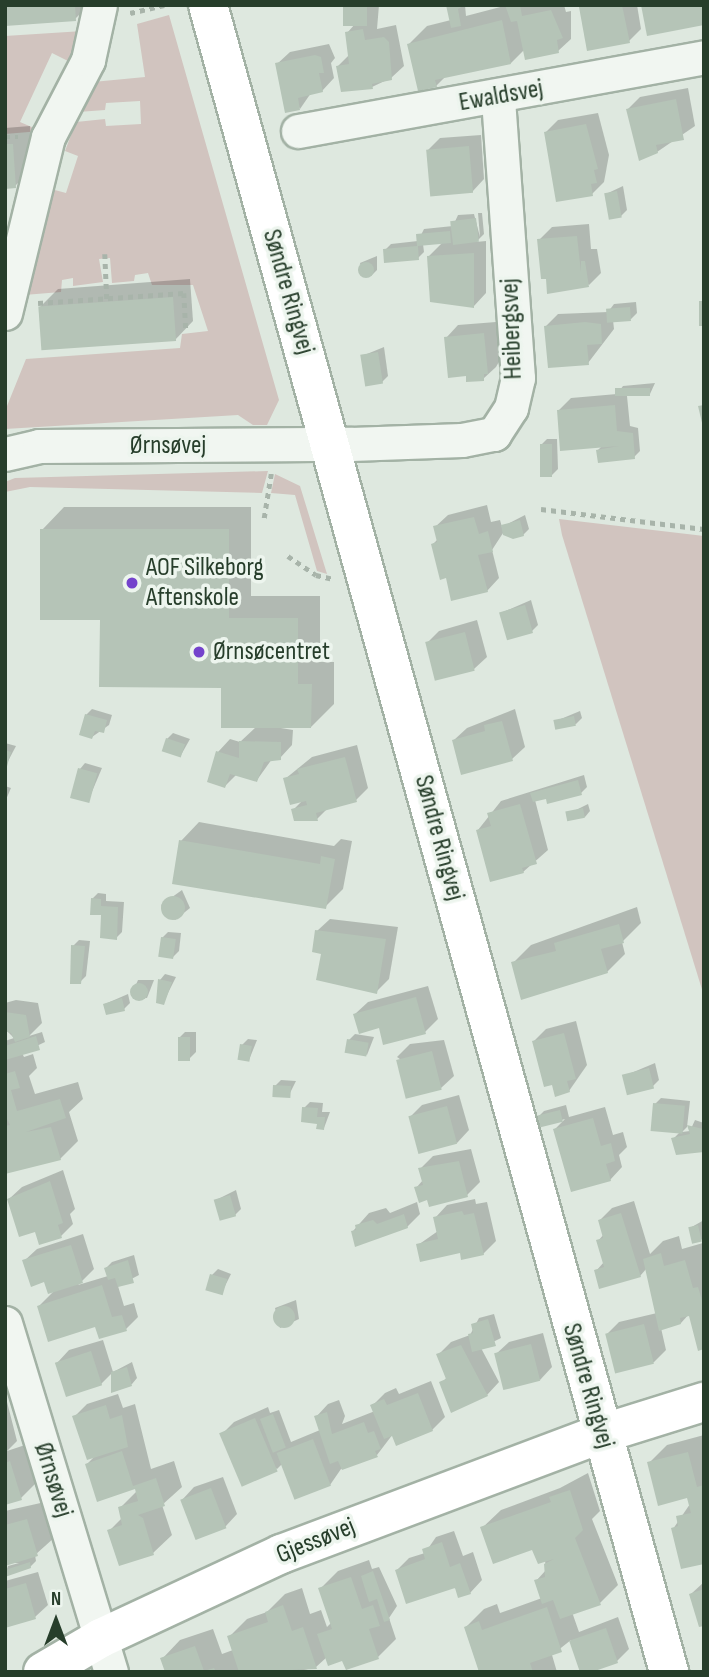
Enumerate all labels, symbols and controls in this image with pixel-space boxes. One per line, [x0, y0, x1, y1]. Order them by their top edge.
street label: Ewaldsvej [457, 73, 545, 119]
street label: Søndre Ringvej [255, 226, 321, 358]
street label: Heibergsvej [495, 278, 529, 380]
street label: Ørnsøvej [130, 430, 206, 462]
place label: AOF Silkeborg Aftenskole [146, 552, 264, 614]
marker: AOF Silkeborg Aftenskole [124, 575, 140, 591]
place label: Ørnsøcentret [213, 636, 330, 668]
marker: Ørnsøcentret [191, 644, 207, 660]
street label: Søndre Ringvej [407, 772, 471, 904]
street label: Søndre Ringvej [555, 1320, 621, 1452]
street label: Ørnsøvej [27, 1439, 79, 1521]
street label: Gjessøvej [272, 1511, 360, 1571]
north arrow [21, 1586, 91, 1656]
text: N [51, 1588, 61, 1611]

